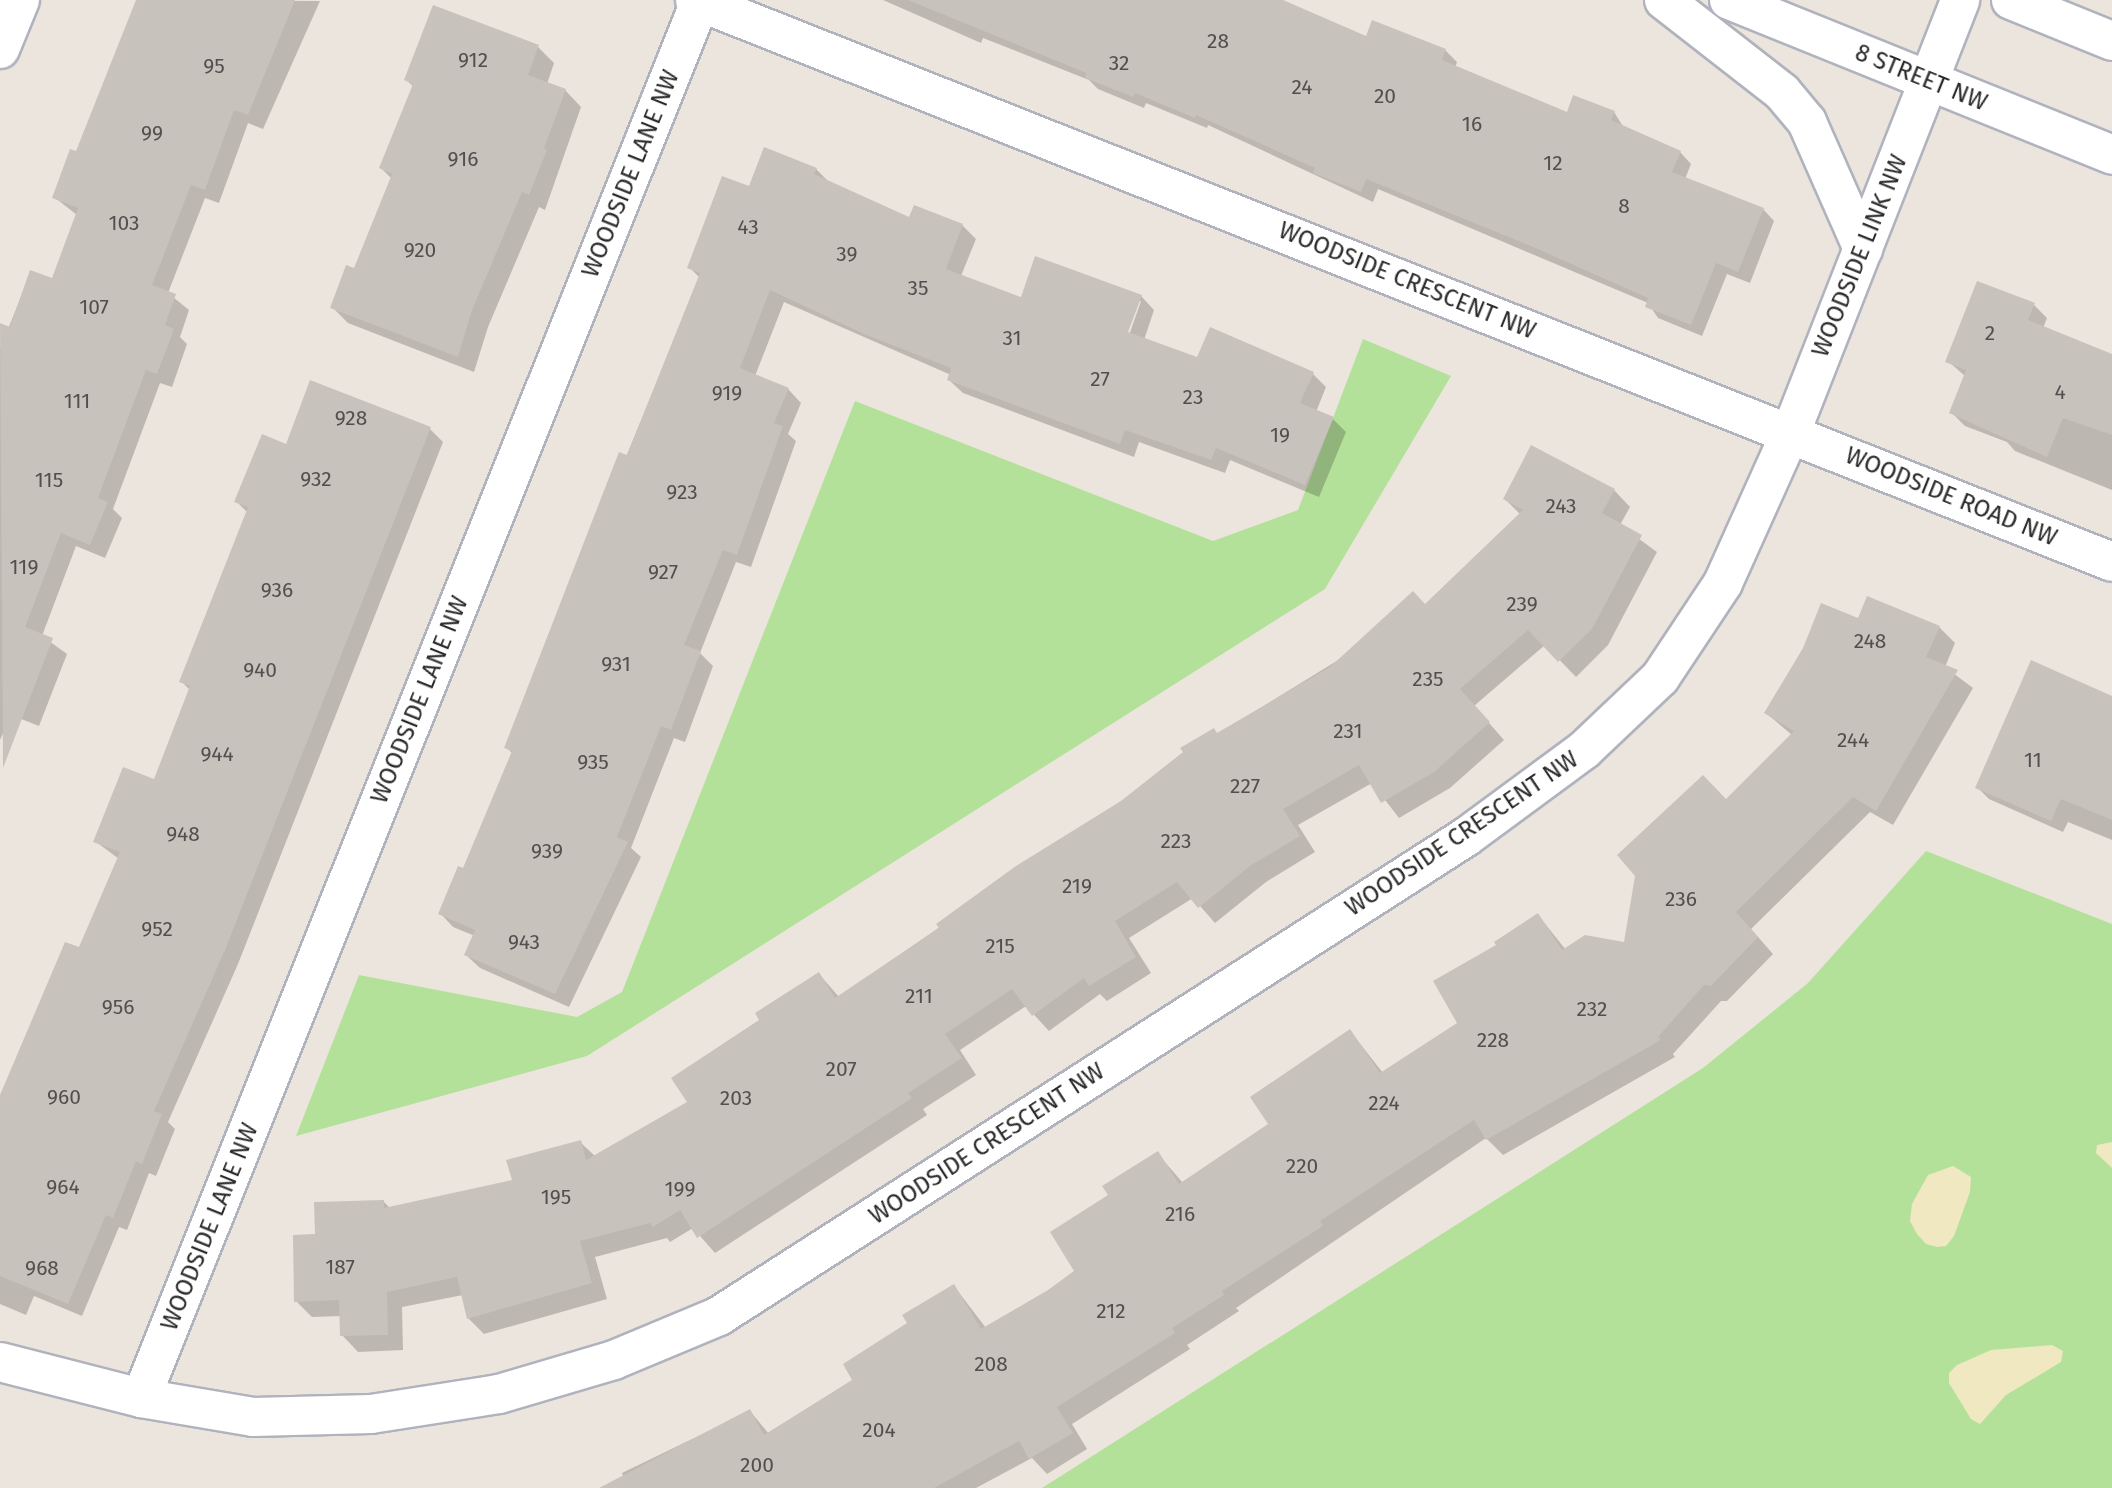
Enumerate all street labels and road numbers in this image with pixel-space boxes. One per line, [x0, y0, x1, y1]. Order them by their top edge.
street label: 8 STREET NW [1851, 38, 1991, 118]
street label: WOODSIDE LANE NW [576, 66, 686, 282]
street label: WOODSIDE LINK NW [1806, 151, 1914, 361]
street label: WOODSIDE CRESCENT NW [1274, 216, 1540, 346]
street label: WOODSIDE ROAD NW [1841, 441, 2061, 553]
street label: WOODSIDE LANE NW [365, 592, 475, 808]
street label: WOODSIDE CRESCENT NW [1340, 745, 1584, 923]
street label: WOODSIDE CRESCENT NW [864, 1057, 1110, 1231]
street label: WOODSIDE LANE NW [155, 1119, 265, 1335]

